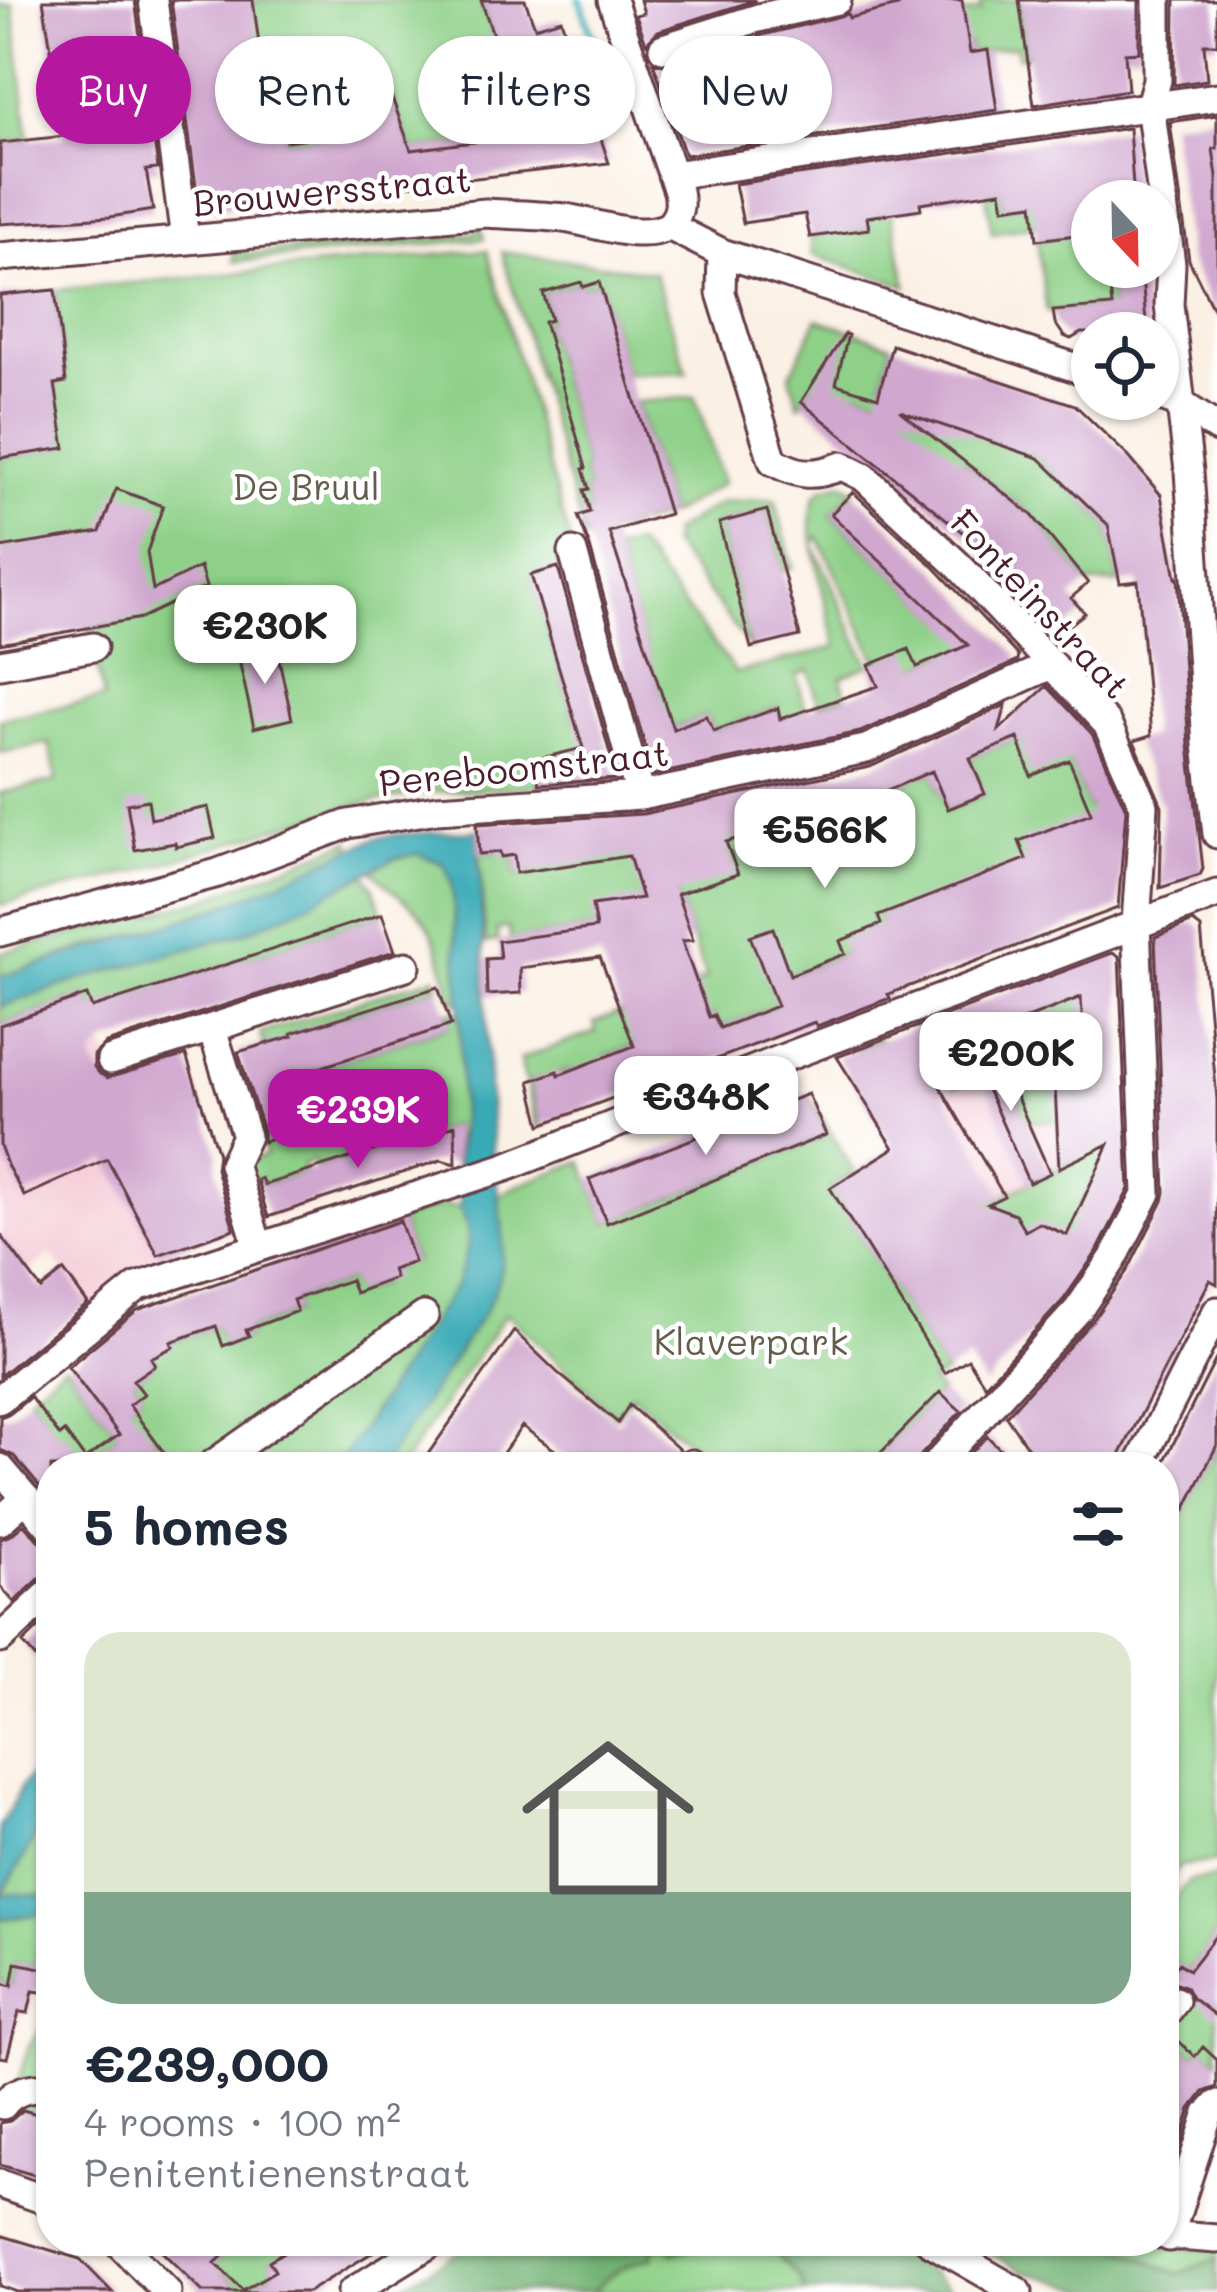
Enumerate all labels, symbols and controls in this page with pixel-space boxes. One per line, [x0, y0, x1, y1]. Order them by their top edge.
chip: Buy [36, 36, 191, 144]
chip: Rent [215, 36, 394, 144]
chip: Filters [418, 36, 635, 144]
chip: New [659, 36, 832, 144]
street label: Brouwersstraat [191, 154, 473, 225]
north arrow [1071, 180, 1179, 288]
map controls [1071, 180, 1179, 420]
button: locate [1071, 312, 1179, 420]
park label: De Bruul [232, 462, 380, 509]
street label: Fonteinstraat [941, 498, 1141, 708]
pin: €230K [181, 585, 349, 687]
text: €230K [201, 598, 329, 649]
street label: Pereboomstraat [377, 728, 671, 805]
pin: €566K [741, 789, 909, 891]
text: €566K [761, 802, 889, 853]
pin: €200K [927, 1012, 1095, 1114]
text: €200K [946, 1025, 1076, 1076]
pin: €348K [622, 1056, 790, 1158]
pin: €239K [274, 1069, 442, 1171]
text: €348K [641, 1069, 771, 1120]
text: €239K [295, 1082, 421, 1133]
park label: Klaverpark [654, 1317, 848, 1364]
text: 5 homes [84, 1491, 289, 1558]
icon: filters [1065, 1491, 1131, 1557]
icon: home [500, 1710, 716, 1926]
text: €239,000 [84, 2028, 329, 2095]
text: 4 rooms · 100 m² [84, 2095, 401, 2146]
text: Penitentienenstraat [84, 2146, 470, 2197]

